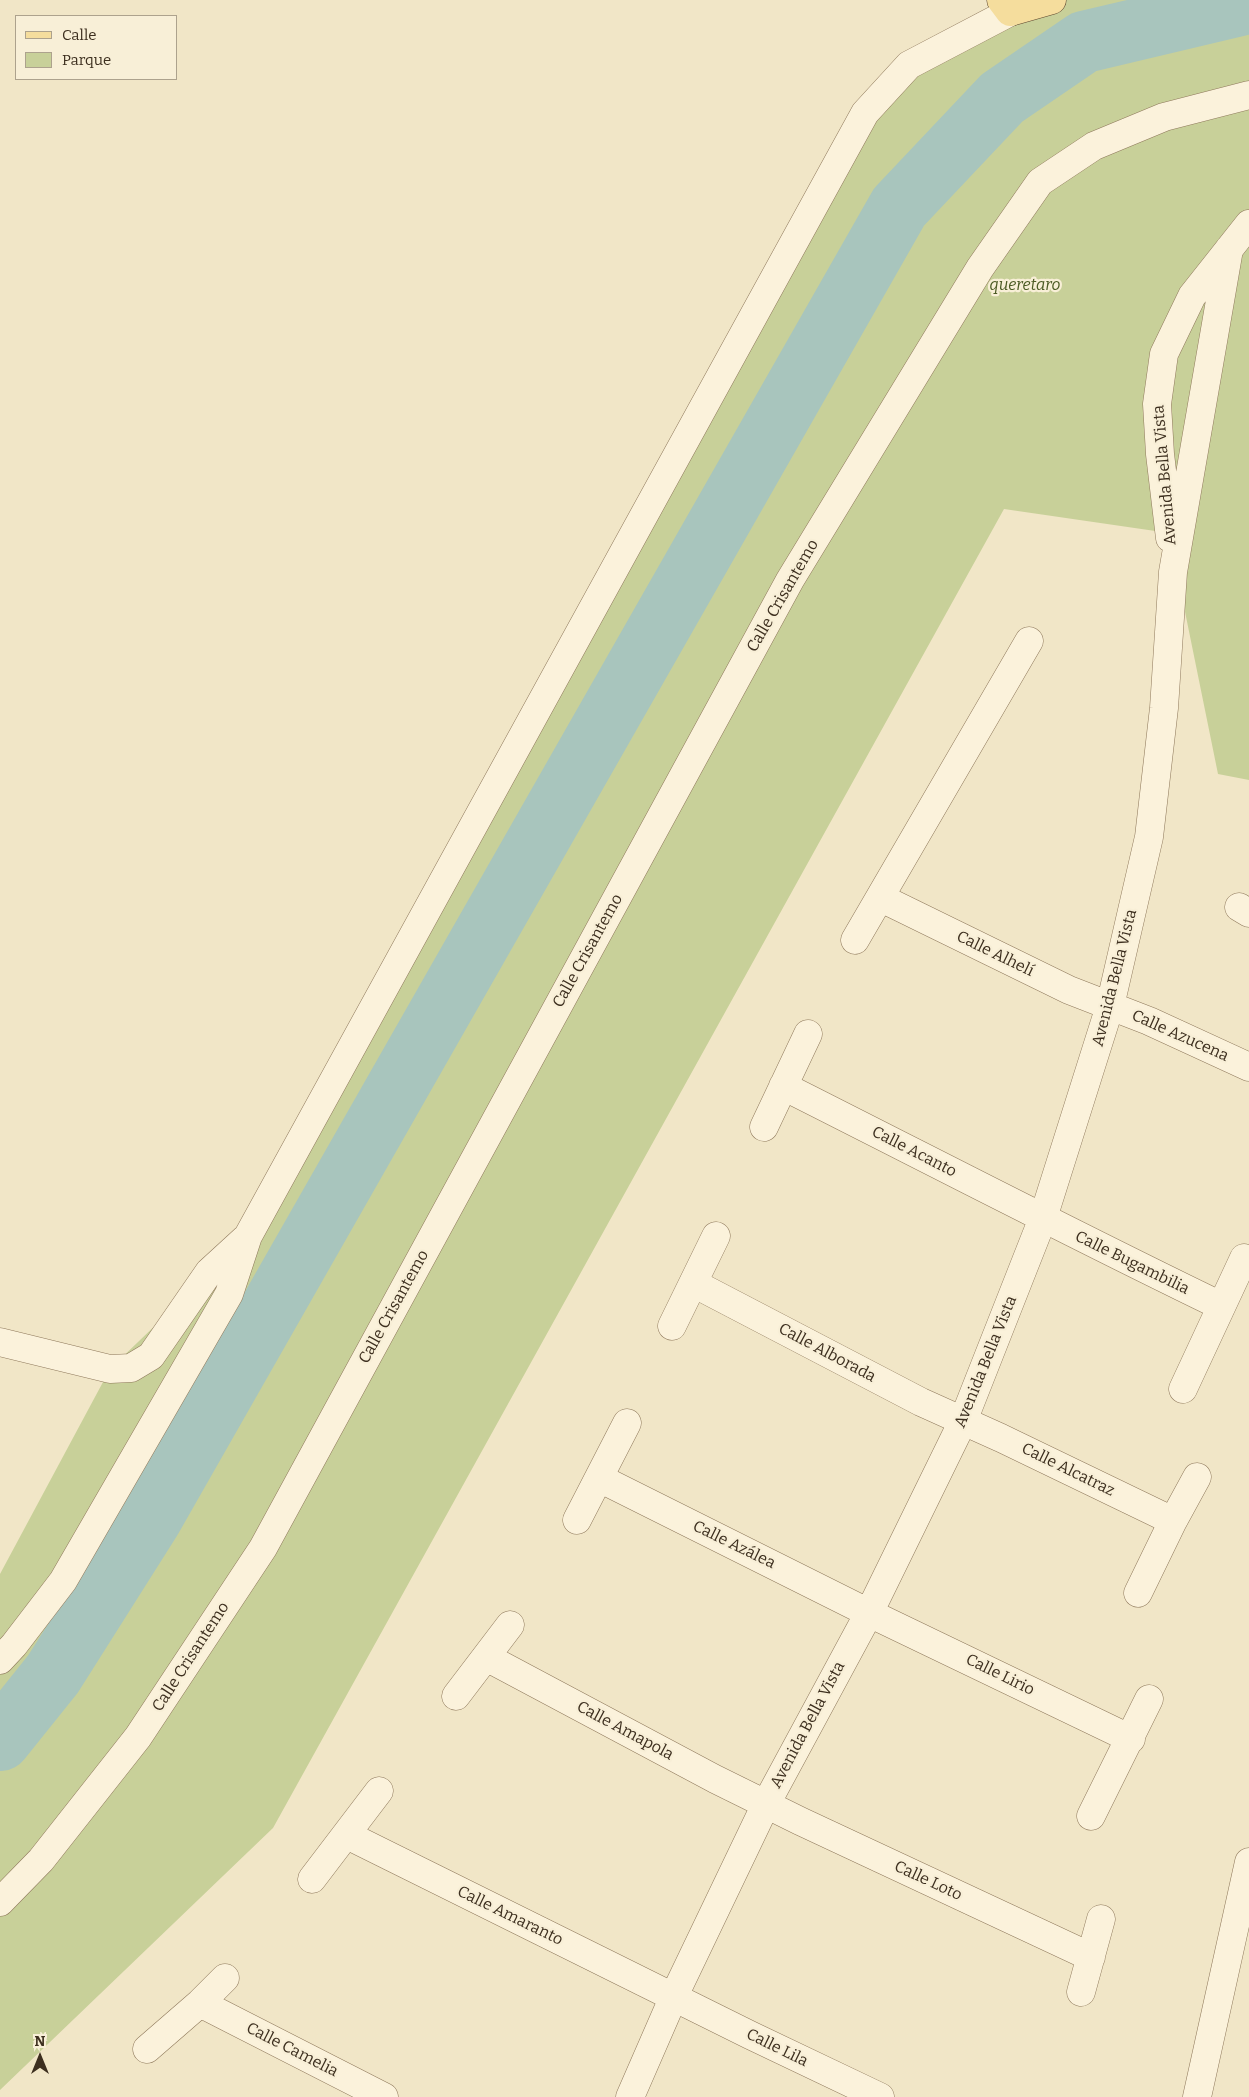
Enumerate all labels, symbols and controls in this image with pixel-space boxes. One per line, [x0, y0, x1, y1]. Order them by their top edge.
legend [15, 15, 178, 80]
text: Calle [62, 26, 96, 44]
text: Parque [62, 51, 111, 69]
park label: queretaro [990, 276, 1060, 296]
street label: Avenida Bella Vista [1149, 404, 1181, 546]
street label: Calle Crisantemo [743, 536, 823, 656]
street label: Calle Crisantemo [549, 891, 627, 1011]
street label: Avenida Bella Vista [1089, 907, 1141, 1049]
street label: Calle Alhelí [953, 927, 1037, 981]
street label: Calle Azucena [1129, 1006, 1231, 1066]
street label: Calle Acanto [868, 1122, 960, 1182]
street label: Calle Bugambilia [1072, 1227, 1192, 1299]
street label: Calle Crisantemo [355, 1247, 433, 1367]
street label: Avenida Bella Vista [951, 1293, 1021, 1431]
street label: Calle Alborada [775, 1319, 879, 1387]
street label: Calle Alcatraz [1018, 1439, 1118, 1501]
street label: Calle Azálea [690, 1517, 778, 1573]
street label: Calle Crisantemo [148, 1599, 234, 1715]
street label: Calle Lirio [962, 1650, 1038, 1700]
street label: Avenida Bella Vista [767, 1658, 849, 1792]
street label: Calle Amapola [573, 1697, 677, 1765]
street label: Calle Loto [891, 1857, 965, 1905]
street label: Calle Amaranto [454, 1882, 566, 1950]
street label: Calle Camelia [243, 2019, 341, 2081]
street label: Calle Lila [743, 2025, 811, 2071]
north arrow [15, 2032, 65, 2082]
text: N [35, 2033, 45, 2050]

